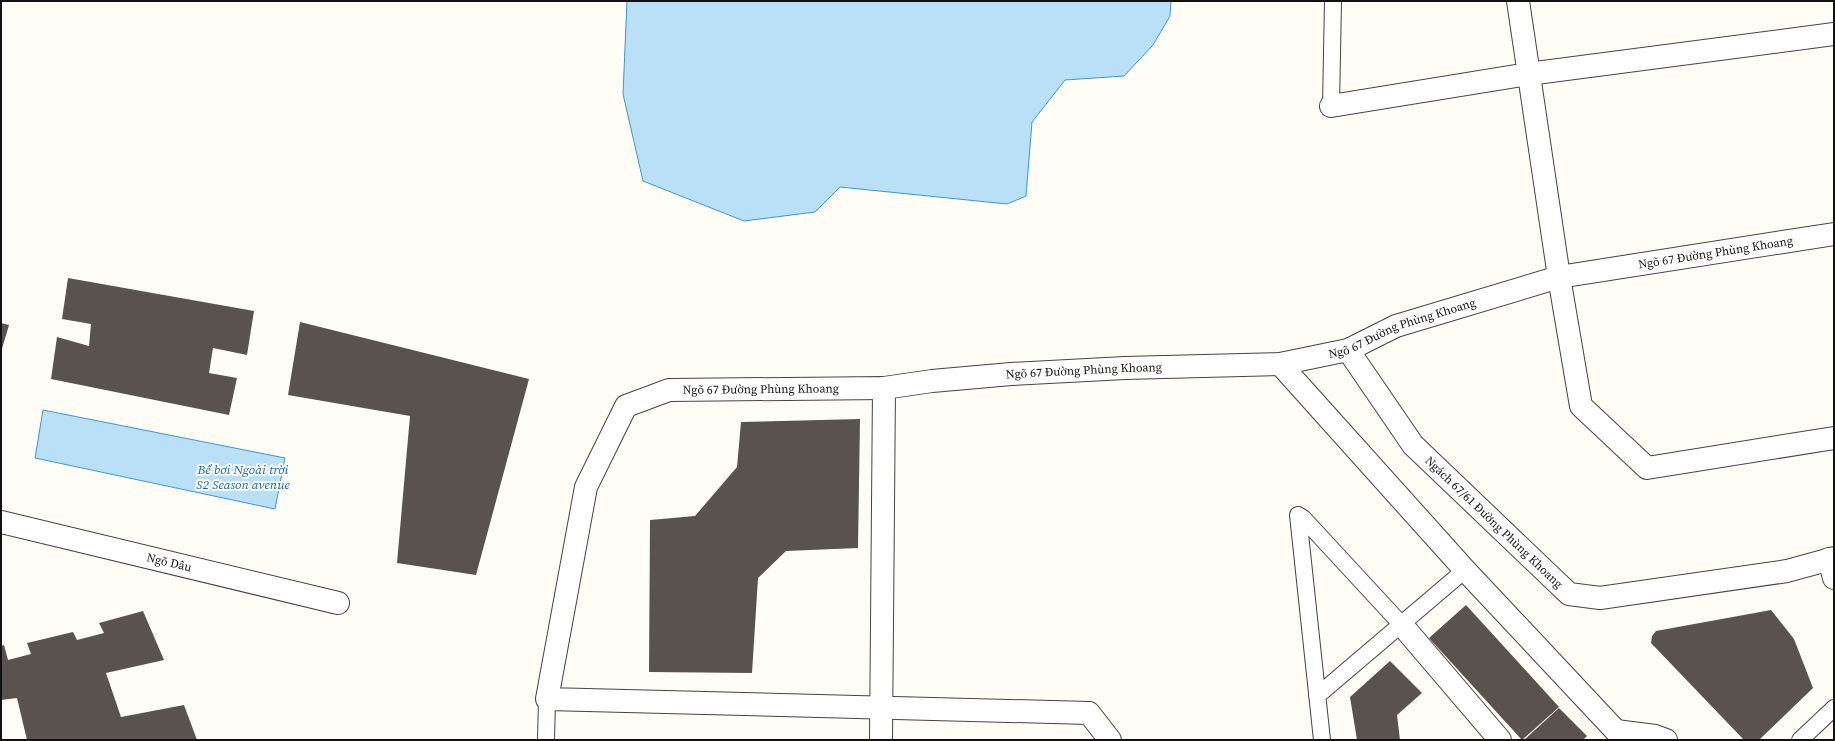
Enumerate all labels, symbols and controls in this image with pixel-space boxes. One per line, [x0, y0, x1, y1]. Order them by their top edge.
street label: Ngõ 67 Đường Phùng Khoang [1637, 233, 1794, 272]
street label: Ngõ 67 Đường Phùng Khoang [1327, 294, 1478, 362]
street label: Ngõ 67 Đường Phùng Khoang [1005, 359, 1162, 382]
street label: Ngõ 67 Đường Phùng Khoang [683, 380, 839, 398]
street label: Ngách 67/61 Đường Phùng Khoang [1422, 453, 1566, 592]
water label: Bể bơi Ngoài trời S2 Season avenue [196, 461, 291, 493]
street label: Ngõ Dâu [145, 549, 193, 576]

